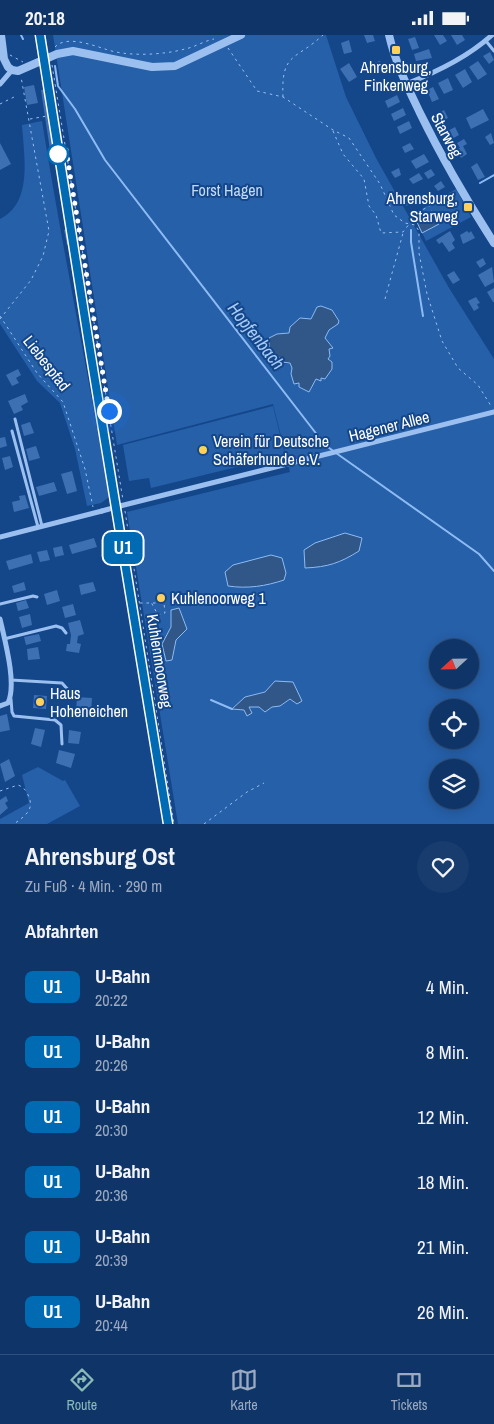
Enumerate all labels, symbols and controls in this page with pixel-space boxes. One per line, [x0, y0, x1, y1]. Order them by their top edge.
text: 20:18 [25, 5, 65, 31]
marker: Ahrensburg, Finkenweg [390, 44, 402, 56]
place label: Ahrensburg, Finkenweg [359, 56, 432, 96]
street label: Starweg [426, 109, 468, 162]
unlabelled marker [47, 143, 69, 165]
park label: Forst Hagen [191, 179, 263, 201]
place label: Ahrensburg, Starweg [386, 187, 459, 227]
marker: Ahrensburg, Starweg [462, 201, 474, 213]
water label: Hopfenbach [222, 297, 291, 375]
street label: Liebespfad [18, 331, 76, 395]
your location [97, 399, 122, 424]
street label: Hagener Allee [346, 405, 432, 447]
place label: Verein für Deutsche Schäferhunde e.V. [213, 430, 329, 470]
marker: Verein für Deutsche Schäferhunde e.V. [197, 444, 209, 456]
line badge: U1 [100, 532, 146, 564]
text: U1 [114, 535, 132, 560]
place label: Kuhlenoorweg 1 [171, 587, 267, 609]
marker: Kuhlenoorweg 1 [155, 592, 167, 604]
street label: Kuhlenmoorweg [142, 612, 178, 710]
north arrow [429, 639, 479, 689]
map controls [429, 639, 479, 809]
place label: Haus Hoheneichen [50, 682, 128, 722]
marker: Haus Hoheneichen [34, 696, 46, 708]
button: locate [429, 699, 479, 749]
button: layers [429, 759, 479, 809]
text: Ahrensburg Ost [25, 840, 175, 872]
button: heart [417, 841, 469, 893]
text: Zu Fuß · 4 Min. · 290 m [25, 875, 162, 897]
text: Abfahrten [25, 918, 99, 944]
text: U-Bahn [95, 963, 150, 989]
text: U1 [43, 974, 62, 999]
text: 4 Min. [426, 974, 469, 1000]
text: 20:22 [95, 989, 128, 1011]
text: U-Bahn [95, 1028, 150, 1054]
text: U1 [43, 1039, 62, 1064]
text: 8 Min. [426, 1039, 469, 1065]
text: 20:26 [95, 1054, 128, 1076]
text: U-Bahn [95, 1093, 150, 1119]
text: U1 [43, 1104, 62, 1129]
text: 12 Min. [417, 1104, 469, 1130]
text: 20:30 [95, 1119, 128, 1141]
text: U-Bahn [95, 1158, 150, 1184]
text: U1 [43, 1169, 62, 1194]
text: 18 Min. [417, 1169, 469, 1195]
text: 20:36 [95, 1184, 128, 1206]
text: U-Bahn [95, 1223, 150, 1249]
text: U1 [43, 1234, 62, 1259]
text: 21 Min. [417, 1234, 469, 1260]
text: 20:39 [95, 1249, 128, 1271]
text: U-Bahn [95, 1288, 150, 1314]
text: U1 [43, 1299, 62, 1324]
text: 26 Min. [417, 1299, 469, 1325]
text: 20:44 [95, 1314, 128, 1336]
tab: Route [66, 1366, 97, 1414]
tab: Karte [230, 1366, 258, 1414]
tab: Tickets [391, 1366, 428, 1414]

